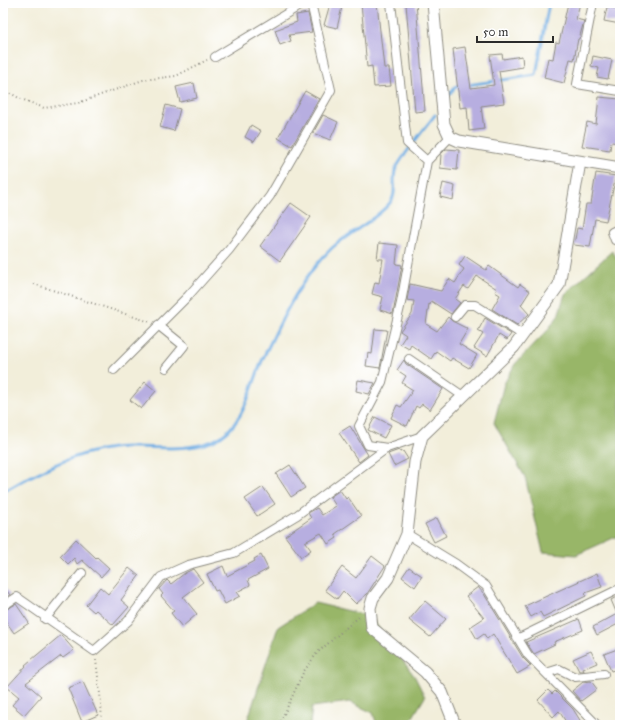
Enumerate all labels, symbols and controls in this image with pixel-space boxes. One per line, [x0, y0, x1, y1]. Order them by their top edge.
scale bar [477, 18, 553, 44]
text: 50 m [483, 25, 508, 39]

